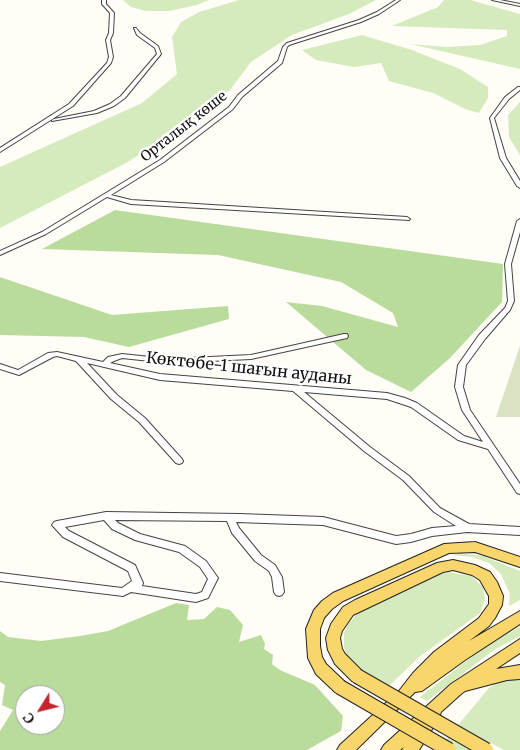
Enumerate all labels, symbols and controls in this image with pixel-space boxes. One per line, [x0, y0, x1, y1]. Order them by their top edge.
street label: Орталық көше [138, 88, 230, 166]
street label: Көктөбе-1 шағын ауданы [145, 349, 353, 389]
north arrow [15, 685, 65, 735]
text: С [19, 709, 39, 727]

